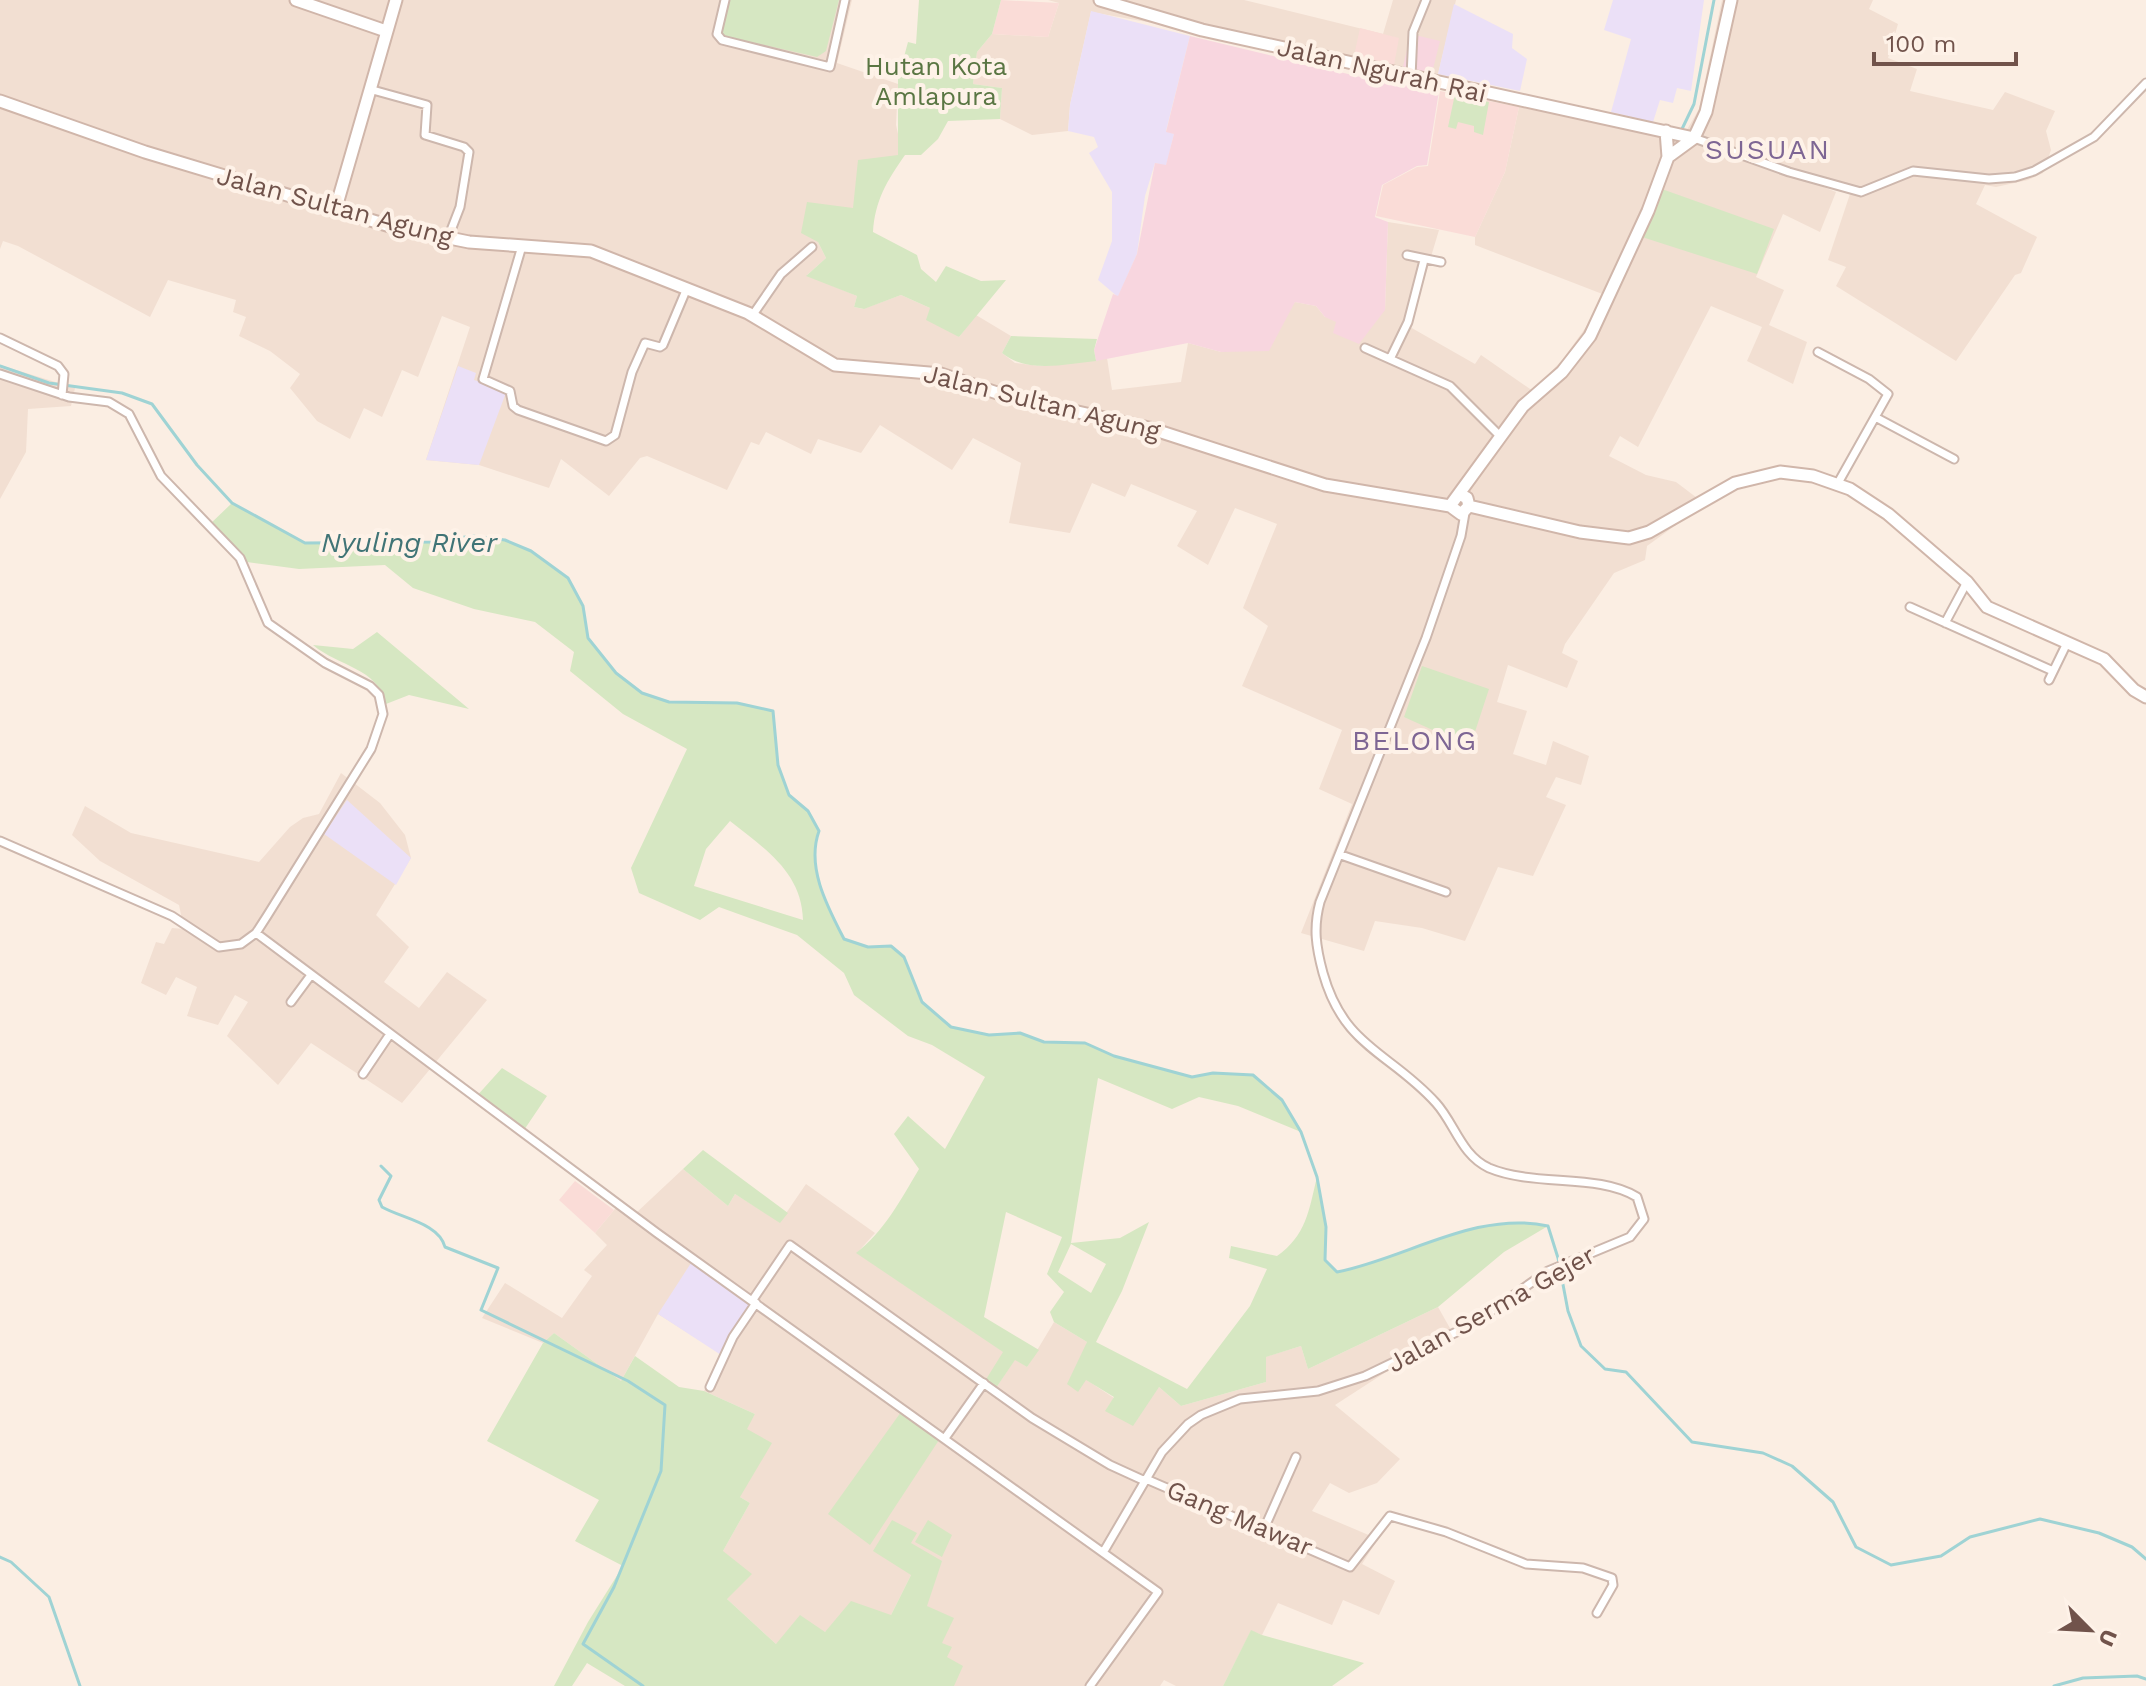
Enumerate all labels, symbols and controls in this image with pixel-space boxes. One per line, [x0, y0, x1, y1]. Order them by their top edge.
scale bar [1874, 16, 2016, 66]
text: 100 m [1886, 30, 1956, 58]
street label: Jalan Ngurah Rai [1274, 31, 1490, 109]
park label: Hutan Kota Amlapura [865, 51, 1007, 111]
district label: SUSUAN [1705, 133, 1831, 166]
street label: Jalan Sultan Agung [214, 160, 456, 252]
street label: Jalan Sultan Agung [920, 358, 1164, 446]
water label: Nyuling River [321, 526, 498, 559]
district label: BELONG [1352, 724, 1478, 757]
street label: Jalan Serma Gejer [1382, 1239, 1600, 1379]
street label: Gang Mawar [1163, 1474, 1317, 1562]
north arrow [2050, 1590, 2130, 1670]
text: U [2093, 1626, 2122, 1650]

